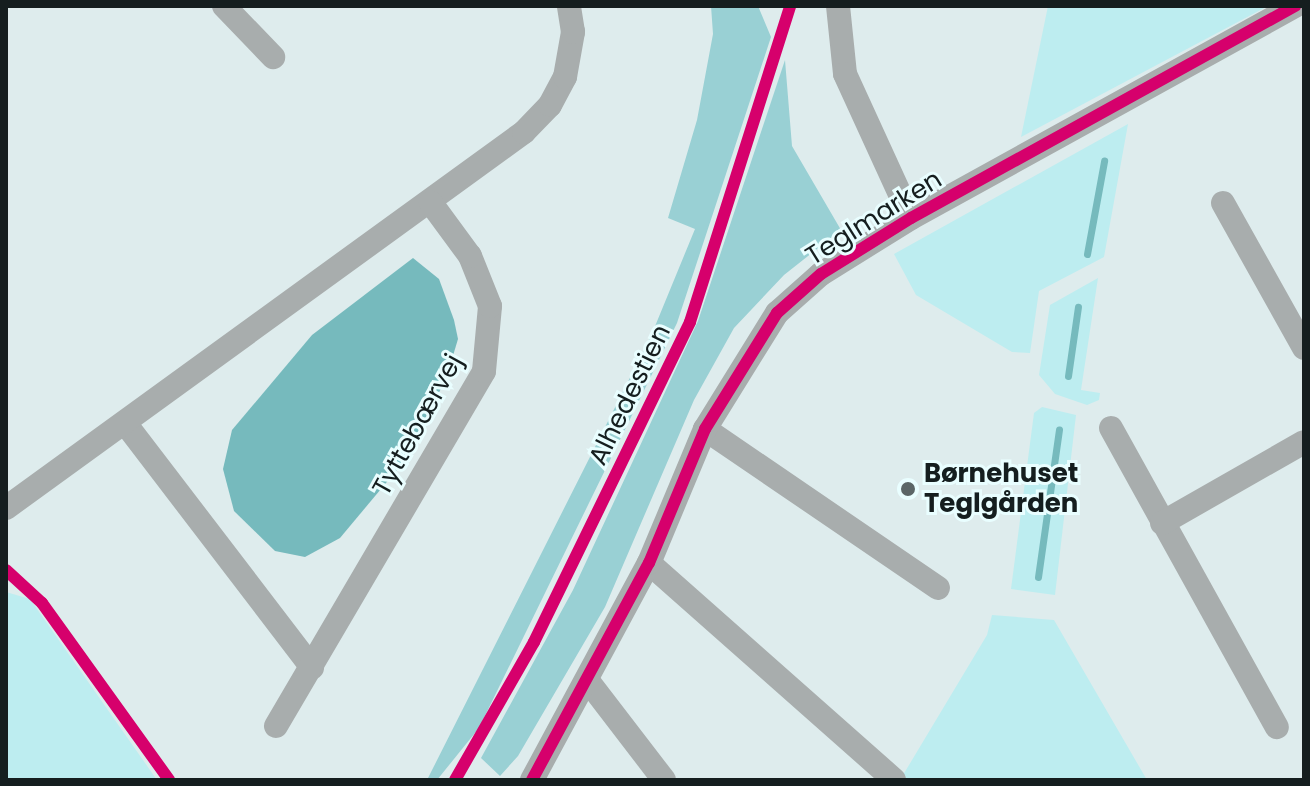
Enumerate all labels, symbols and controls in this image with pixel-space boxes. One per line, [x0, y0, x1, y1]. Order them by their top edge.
street label: Teglmarken [800, 164, 948, 272]
street label: Alhedestien [583, 320, 677, 470]
street label: Tyttebærvej [366, 349, 470, 501]
place label: Børnehuset Teglgården [924, 458, 1078, 520]
marker: Børnehuset Teglgården [899, 480, 917, 498]

